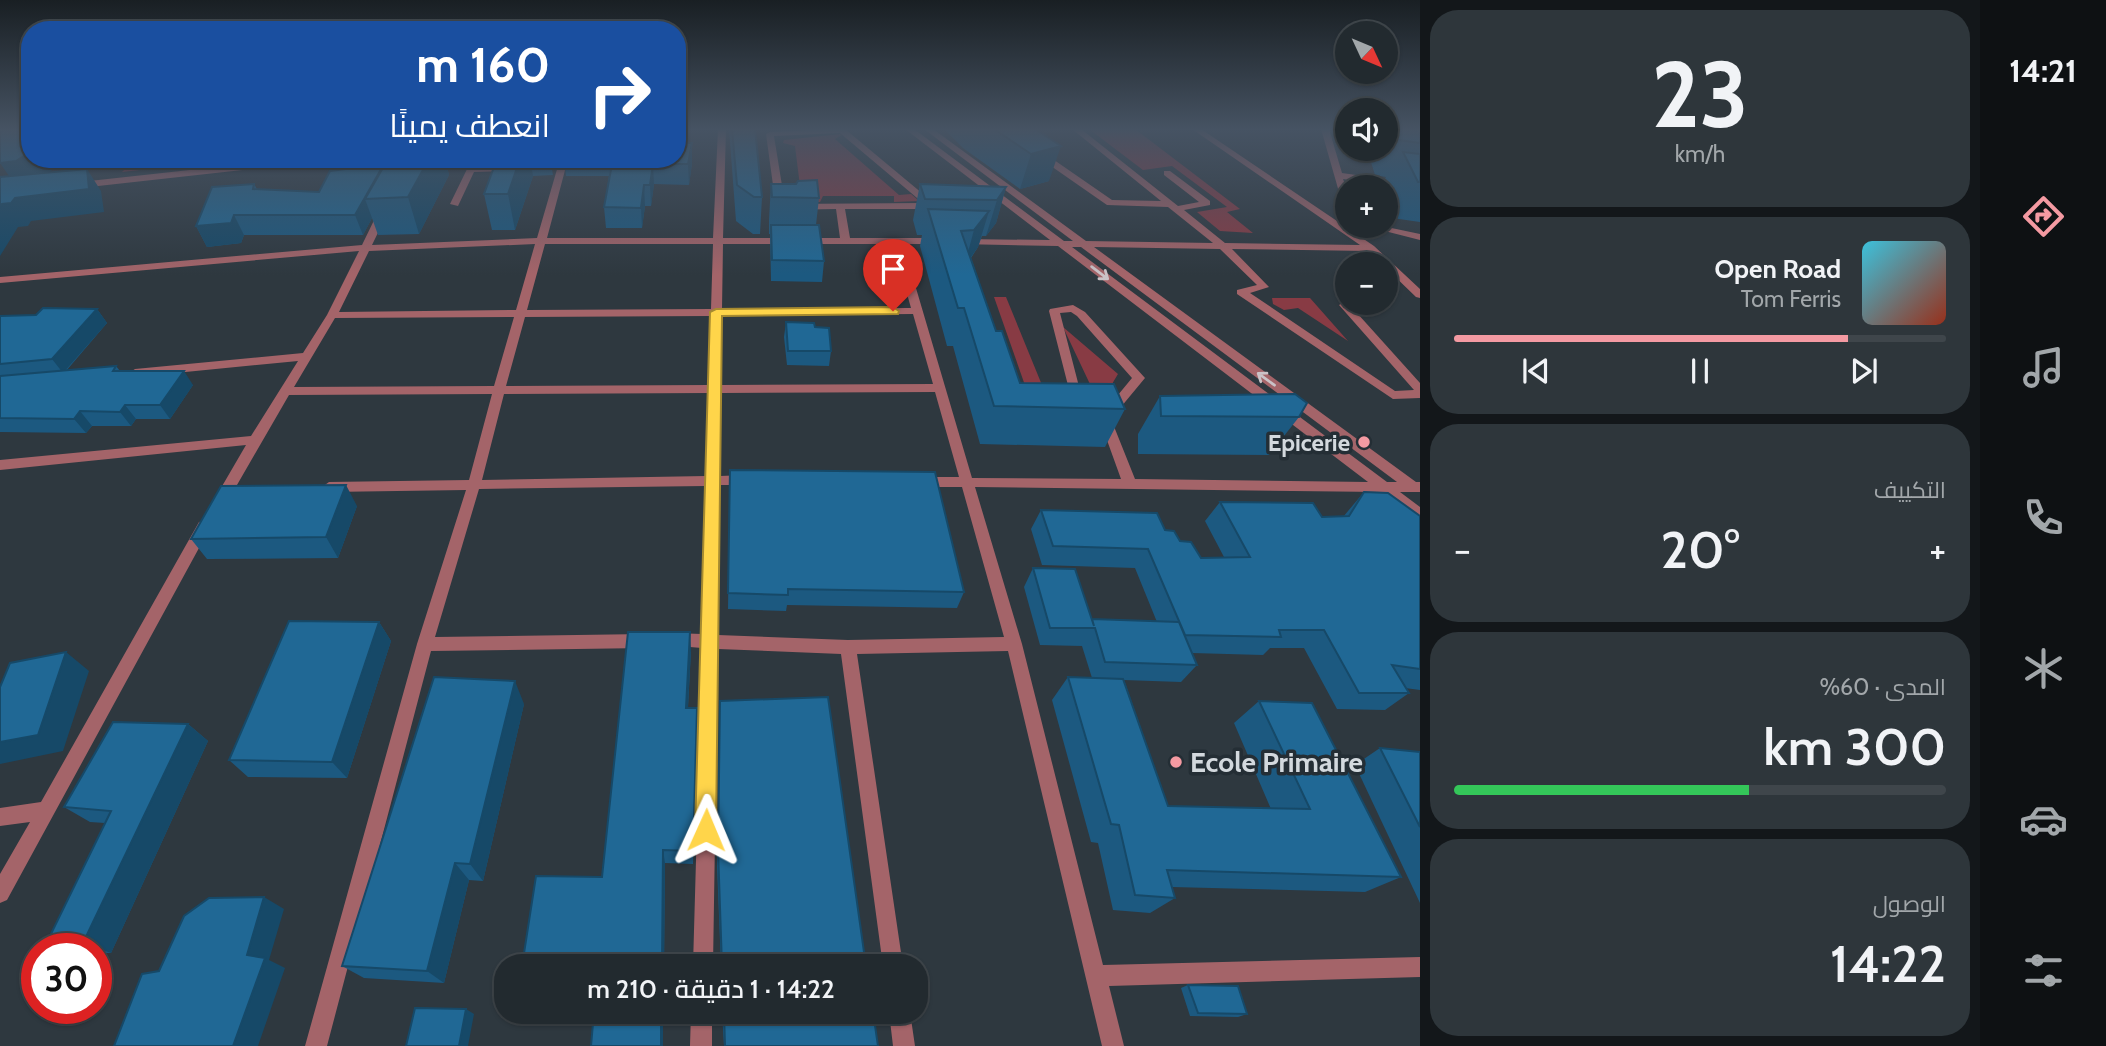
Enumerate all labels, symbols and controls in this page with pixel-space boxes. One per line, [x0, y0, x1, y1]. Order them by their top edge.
north arrow [1335, 21, 1398, 84]
map controls [1335, 21, 1398, 315]
text: 160 m [416, 35, 550, 94]
text: 23 [1651, 39, 1749, 150]
icon: right [574, 49, 665, 140]
text: 14:21 [2009, 51, 2077, 90]
button: sound [1335, 98, 1398, 161]
text: انعطف يمينًا [389, 106, 550, 145]
text: km/h [1675, 140, 1725, 168]
button: + [1335, 175, 1398, 238]
icon: directions [2019, 192, 2068, 241]
pin [863, 239, 923, 311]
icon: arrive [874, 250, 912, 288]
button: − [1335, 252, 1398, 315]
text: Open Road [1715, 253, 1841, 285]
one-way arrow [1090, 266, 1108, 281]
text: Tom Ferris [1741, 285, 1841, 313]
icon: music [2019, 343, 2068, 392]
icon: previous [1517, 352, 1555, 390]
icon: pause [1681, 352, 1719, 390]
icon: next [1845, 352, 1883, 390]
one-way arrow [1257, 372, 1276, 386]
place label: Epicerie [1268, 428, 1350, 457]
marker: Epicerie [1356, 434, 1372, 450]
text: التكييف [1874, 476, 1946, 504]
icon: phone [2019, 493, 2068, 542]
text: 20° [1660, 518, 1740, 581]
text: − [1454, 526, 1471, 573]
text: + [1929, 526, 1946, 573]
icon: climate [2019, 644, 2068, 693]
text: المدى · 60% [1819, 673, 1946, 701]
text: 300 km [1763, 715, 1946, 778]
place label: Ecole Primaire [1190, 745, 1363, 779]
marker: Ecole Primaire [1168, 754, 1184, 770]
position arrow [669, 793, 743, 867]
icon: car [2019, 795, 2068, 844]
text: الوصول [1873, 890, 1946, 918]
text: 14:22 [1830, 932, 1946, 995]
speed limit sign: 30 [21, 933, 112, 1024]
icon: filters [2019, 946, 2068, 995]
text: 14:22 · 1 دقيقة · 210 m [587, 973, 835, 1005]

